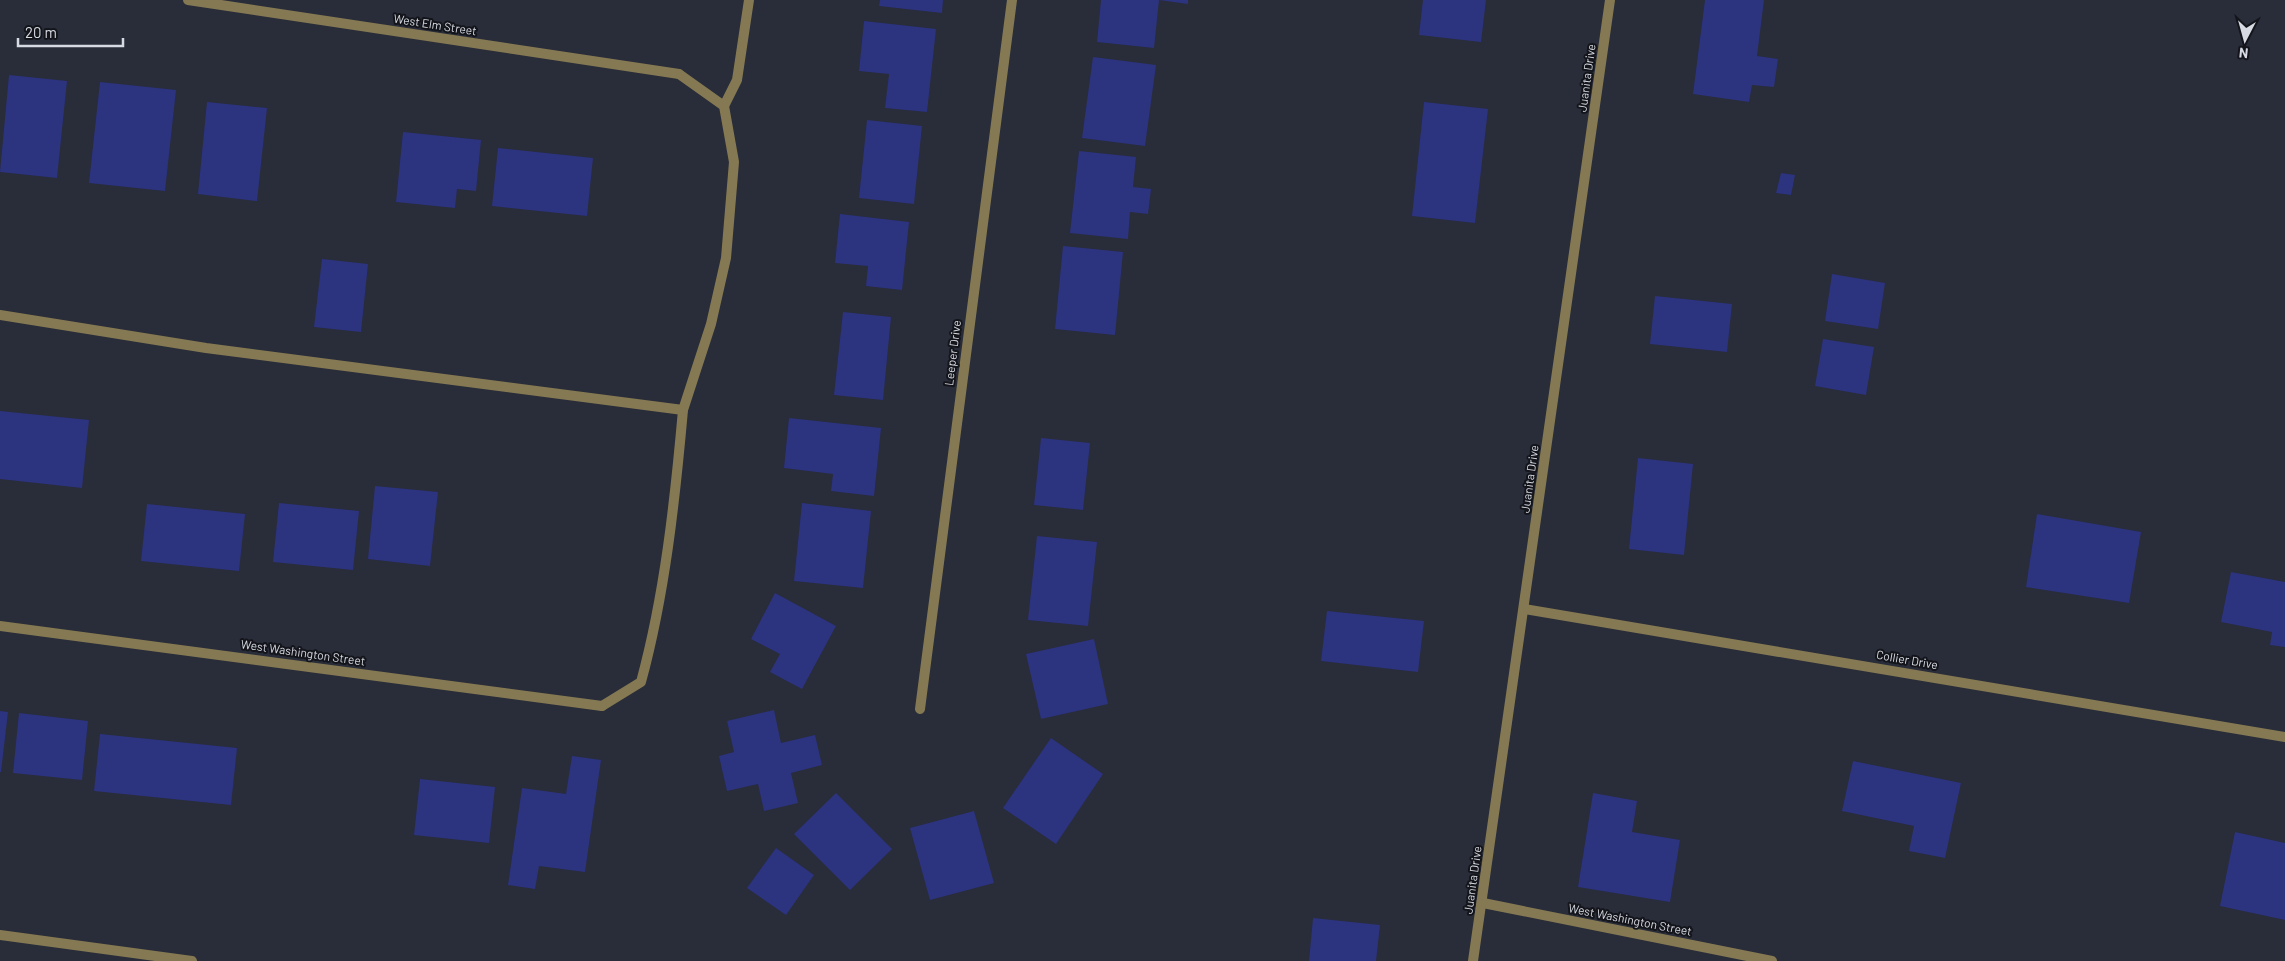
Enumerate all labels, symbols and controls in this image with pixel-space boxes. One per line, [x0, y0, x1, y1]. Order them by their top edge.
street label: West Elm Street [393, 11, 478, 37]
scale bar [18, 15, 122, 47]
north arrow [2220, 15, 2270, 65]
text: 20 m [25, 23, 57, 41]
street label: Juanita Drive [1574, 43, 1598, 113]
text: N [2238, 44, 2249, 62]
street label: Leeper Drive [941, 319, 963, 387]
street label: Juanita Drive [1517, 444, 1541, 514]
street label: West Washington Street [240, 636, 366, 668]
street label: Collier Drive [1875, 647, 1939, 671]
street label: Juanita Drive [1460, 845, 1484, 915]
street label: West Washington Street [1567, 900, 1693, 938]

